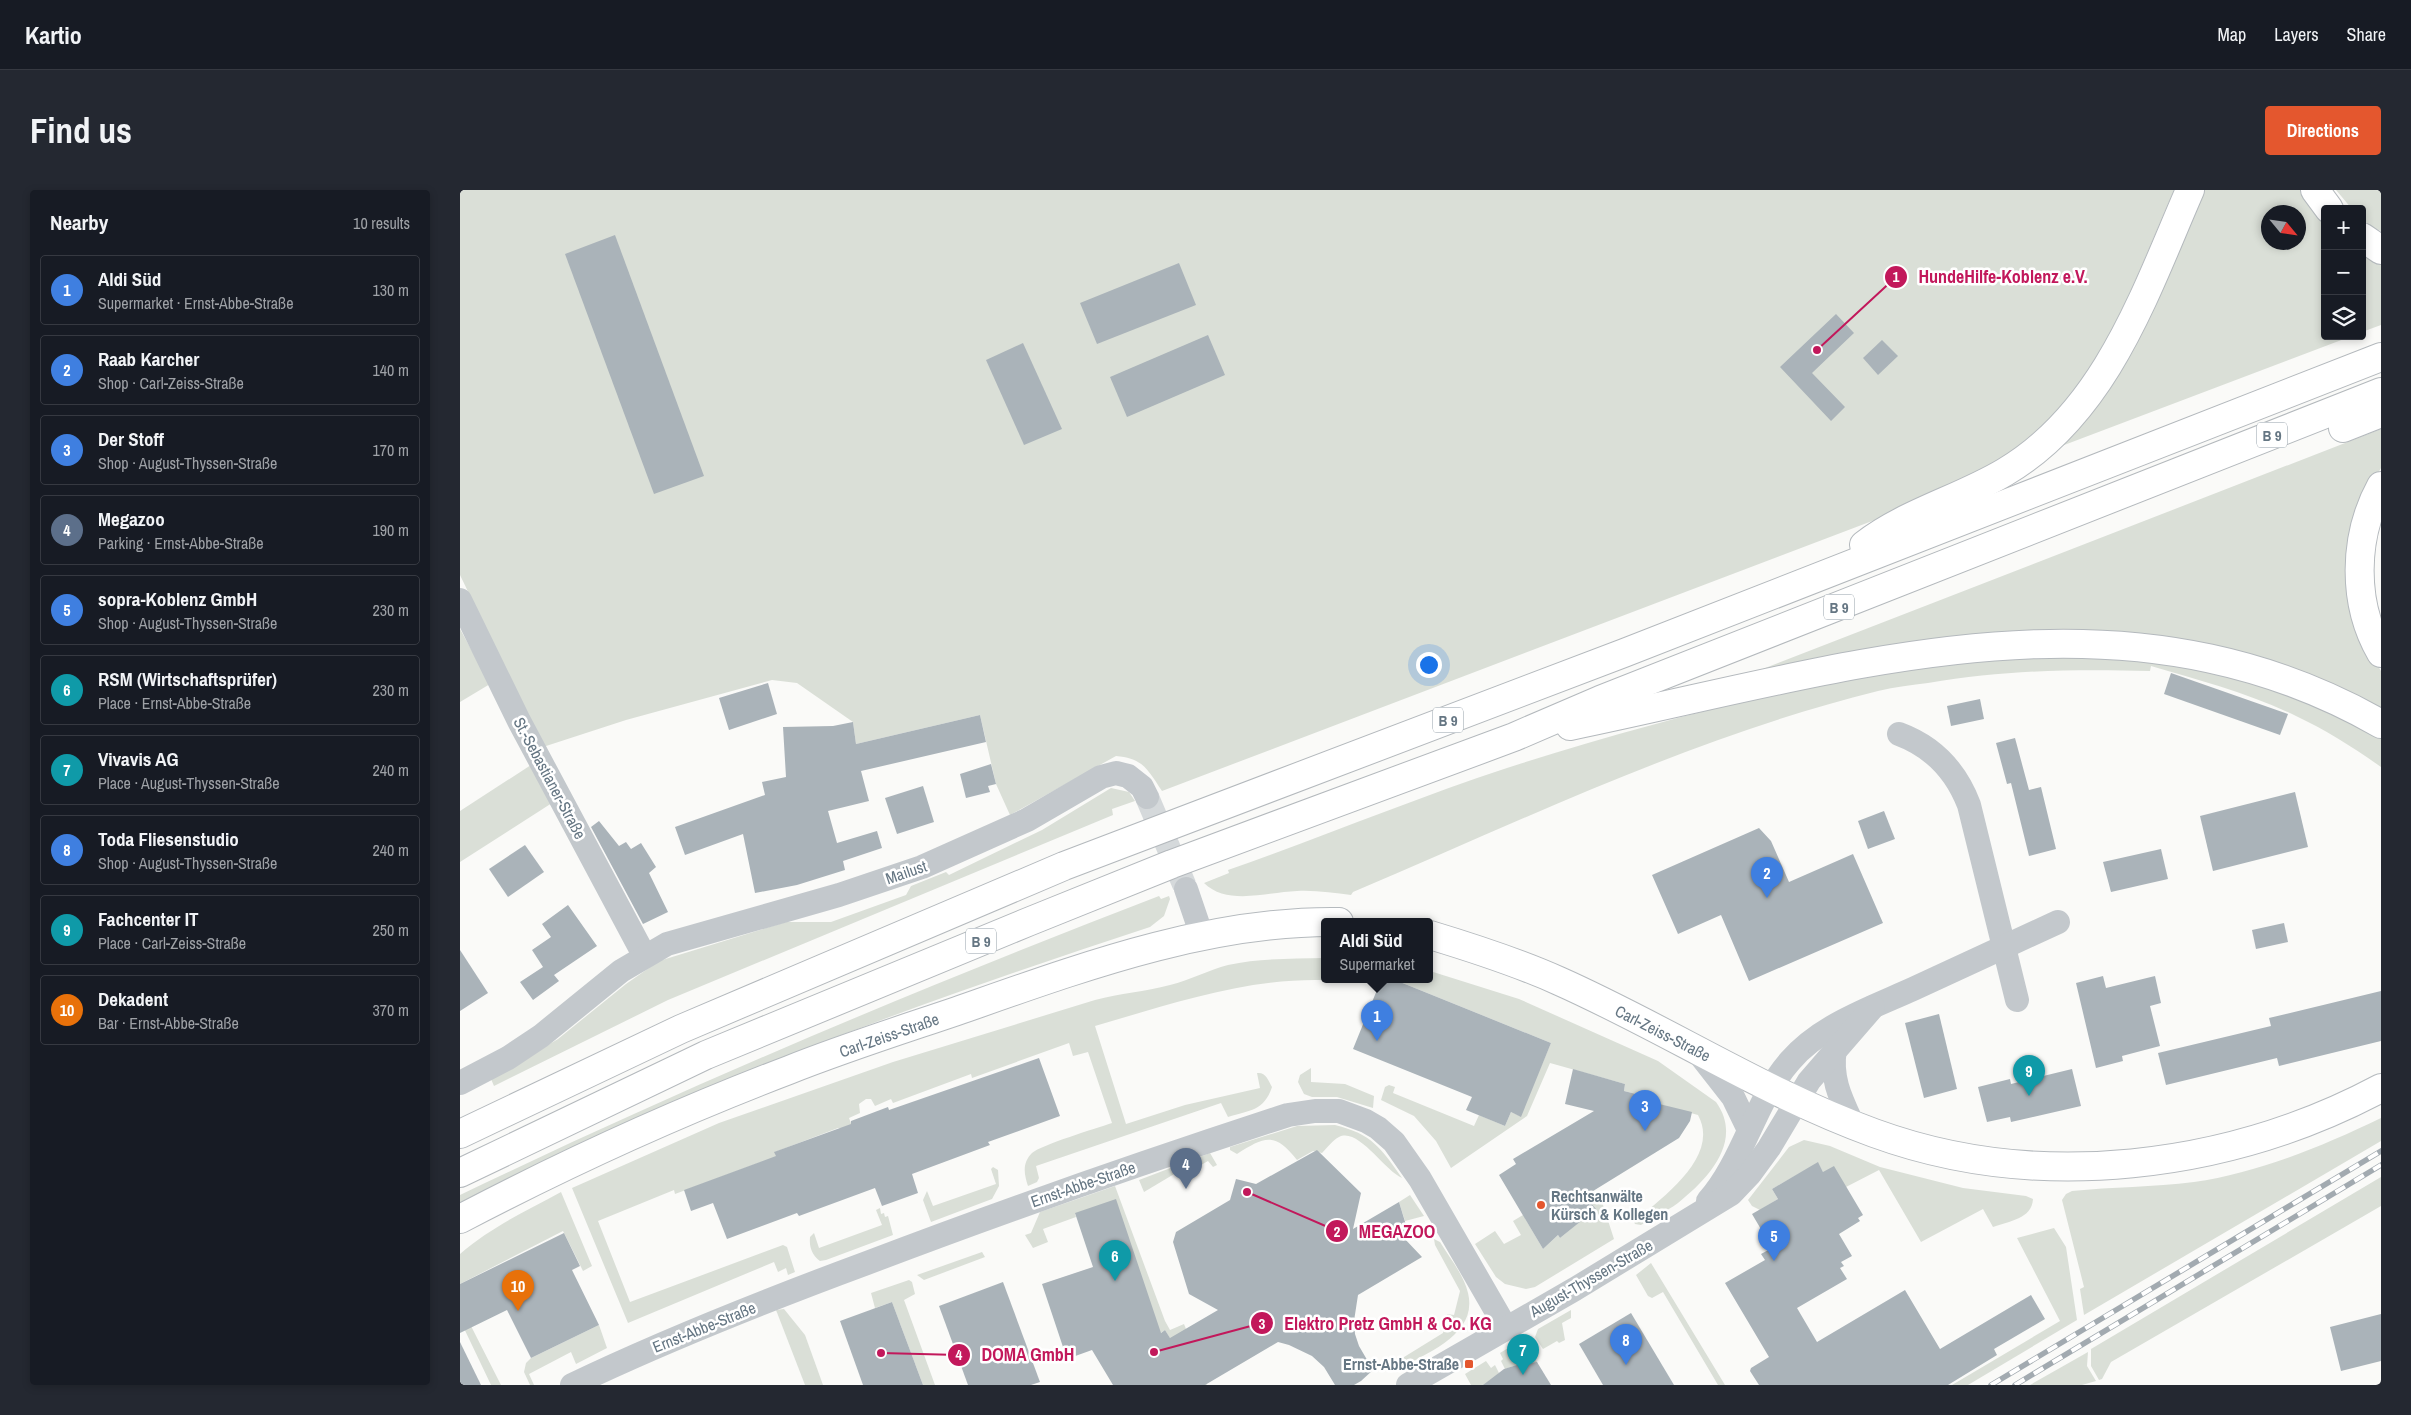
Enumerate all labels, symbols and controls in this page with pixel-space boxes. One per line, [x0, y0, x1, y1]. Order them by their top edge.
text: Kartio [25, 19, 82, 51]
text: Map [2218, 22, 2246, 47]
text: Layers [2274, 22, 2319, 47]
text: Share [2347, 22, 2386, 47]
button: Directions [2265, 106, 2381, 155]
text: Find us [30, 107, 132, 154]
north arrow [2261, 205, 2306, 250]
map controls [2321, 205, 2366, 340]
button: + [2321, 205, 2366, 250]
text: Nearby [50, 208, 108, 237]
text: 10 results [353, 212, 410, 234]
button: − [2321, 250, 2366, 295]
callout: HundeHilfe-Koblenz e.V. [1883, 260, 2098, 293]
text: HundeHilfe-Koblenz e.V. [1918, 264, 2088, 289]
text: Aldi Süd [98, 266, 161, 292]
text: 1 [1893, 266, 1900, 287]
text: 1 [63, 279, 71, 301]
text: 130 m [373, 279, 409, 301]
text: Supermarket · Ernst-Abbe-Straße [98, 292, 293, 314]
button: layers [2321, 295, 2366, 340]
text: Raab Karcher [98, 346, 199, 372]
text: 2 [63, 359, 71, 381]
text: 140 m [373, 359, 409, 381]
text: Shop · Carl-Zeiss-Straße [98, 372, 244, 394]
road number: B 9 [2257, 422, 2287, 448]
text: Der Stoff [98, 426, 164, 452]
text: 3 [63, 439, 71, 461]
text: 170 m [373, 439, 409, 461]
text: Shop · August-Thyssen-Straße [98, 452, 277, 474]
text: Megazoo [98, 506, 165, 532]
text: 4 [63, 519, 71, 541]
text: 190 m [373, 519, 409, 541]
text: Parking · Ernst-Abbe-Straße [98, 532, 264, 554]
text: sopra-Koblenz GmbH [98, 586, 257, 612]
road number: B 9 [1824, 594, 1854, 620]
text: 5 [63, 599, 71, 621]
text: 230 m [373, 599, 409, 621]
text: Shop · August-Thyssen-Straße [98, 612, 277, 634]
your location [1416, 652, 1442, 678]
text: RSM (Wirtschaftsprüfer) [98, 666, 277, 692]
text: 6 [63, 679, 71, 701]
text: 230 m [373, 679, 409, 701]
text: Place · Ernst-Abbe-Straße [98, 692, 251, 714]
road number: B 9 [1433, 708, 1463, 732]
street label: St.-Sebastianer-Straße [509, 713, 591, 843]
text: Vivavis AG [98, 746, 179, 772]
text: 7 [63, 759, 71, 781]
text: 240 m [373, 759, 409, 781]
text: Place · August-Thyssen-Straße [98, 772, 280, 794]
text: Toda Fliesenstudio [98, 826, 239, 852]
text: 8 [63, 839, 71, 861]
text: 240 m [373, 839, 409, 861]
text: Shop · August-Thyssen-Straße [98, 852, 277, 874]
street label: Mailust [882, 855, 930, 889]
pin: 2 [1751, 857, 1783, 898]
text: Fachcenter IT [98, 906, 199, 932]
popup [1321, 918, 1433, 983]
text: 9 [63, 919, 71, 941]
text: 250 m [373, 919, 409, 941]
text: Aldi Süd [1339, 927, 1403, 953]
road number: B 9 [966, 928, 996, 954]
text: Place · Carl-Zeiss-Straße [98, 932, 246, 954]
text: Supermarket [1339, 953, 1415, 975]
text: Dekadent [98, 986, 168, 1012]
text: 10 [60, 999, 74, 1021]
text: 370 m [373, 999, 409, 1021]
pin: 1 [1361, 1000, 1393, 1041]
street label: Carl-Zeiss-Straße [1612, 1000, 1714, 1066]
street label: Carl-Zeiss-Straße [836, 1008, 942, 1062]
text: Bar · Ernst-Abbe-Straße [98, 1012, 239, 1034]
pin: 9 [2013, 1055, 2045, 1096]
pin: 3 [1629, 1090, 1661, 1131]
pin: 4 [1170, 1148, 1202, 1189]
street label: Ernst-Abbe-Straße [1028, 1156, 1138, 1212]
place label: Rechtsanwälte Kürsch & Kollegen [1551, 1185, 1668, 1225]
marker: Rechtsanwälte Kürsch & Kollegen [1535, 1199, 1547, 1211]
callout: MEGAZOO [1324, 1215, 1445, 1248]
text: MEGAZOO [1359, 1219, 1435, 1244]
pin: 5 [1758, 1220, 1790, 1261]
text: 2 [1334, 1221, 1341, 1242]
street label: August-Thyssen-Straße [1525, 1234, 1656, 1323]
pin: 6 [1099, 1240, 1131, 1281]
pin: 10 [502, 1270, 534, 1311]
street label: Ernst-Abbe-Straße [649, 1296, 759, 1358]
callout: Elektro Pretz GmbH & Co. KG [1250, 1307, 1502, 1340]
text: Elektro Pretz GmbH & Co. KG [1284, 1311, 1492, 1336]
text: 3 [1259, 1313, 1266, 1334]
pin: 8 [1610, 1324, 1642, 1365]
pin: 7 [1507, 1334, 1539, 1375]
callout: DOMA GmbH [947, 1339, 1085, 1372]
text: DOMA GmbH [982, 1342, 1074, 1367]
text: 4 [956, 1344, 963, 1365]
place label: Ernst-Abbe-Straße [1343, 1353, 1459, 1375]
marker: Ernst-Abbe-Straße [1463, 1358, 1475, 1370]

